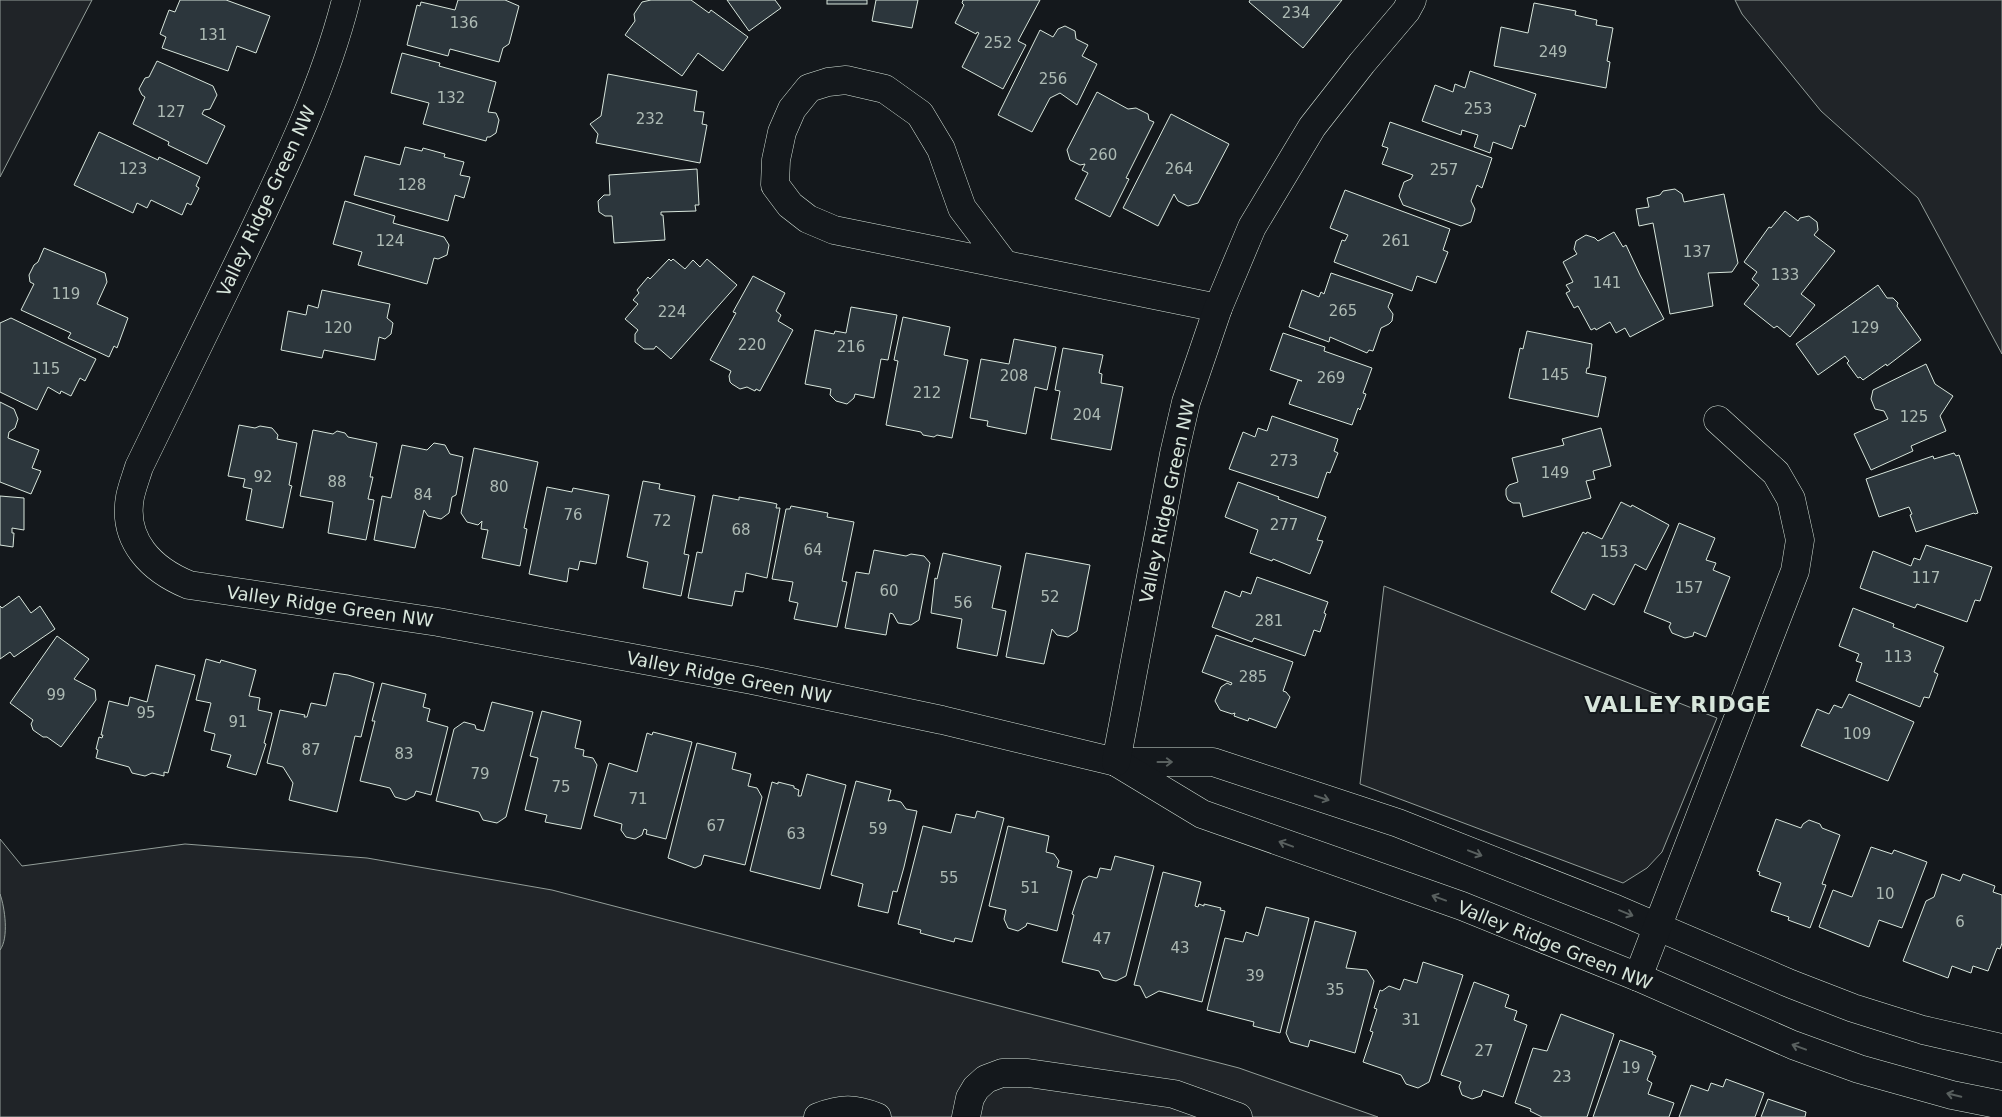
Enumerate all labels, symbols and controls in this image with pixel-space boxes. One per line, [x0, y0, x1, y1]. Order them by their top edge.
house number: 234 [1282, 4, 1310, 22]
house number: 136 [450, 14, 478, 32]
house number: 131 [199, 26, 227, 44]
house number: 252 [984, 34, 1012, 52]
house number: 249 [1539, 43, 1567, 61]
house number: 256 [1039, 70, 1067, 88]
house number: 132 [437, 89, 465, 107]
house number: 253 [1464, 100, 1492, 118]
street label: Valley Ridge Green NW [213, 102, 320, 300]
house number: 127 [157, 103, 185, 121]
house number: 232 [636, 110, 664, 128]
house number: 260 [1089, 146, 1117, 164]
house number: 123 [119, 160, 147, 178]
house number: 264 [1165, 160, 1193, 178]
house number: 257 [1430, 161, 1458, 179]
house number: 128 [398, 176, 426, 194]
house number: 124 [376, 232, 404, 250]
house number: 261 [1382, 232, 1410, 250]
house number: 137 [1683, 243, 1711, 261]
house number: 133 [1771, 266, 1799, 284]
house number: 141 [1593, 274, 1621, 292]
house number: 119 [52, 285, 80, 303]
house number: 265 [1329, 302, 1357, 320]
house number: 224 [658, 303, 686, 321]
house number: 120 [324, 319, 352, 337]
house number: 129 [1851, 319, 1879, 337]
house number: 220 [738, 336, 766, 354]
house number: 216 [837, 338, 865, 356]
house number: 115 [32, 360, 60, 378]
house number: 145 [1541, 366, 1569, 384]
house number: 208 [1000, 367, 1028, 385]
house number: 269 [1317, 369, 1345, 387]
house number: 212 [913, 384, 941, 402]
street label: Valley Ridge Green NW [1135, 397, 1199, 605]
house number: 204 [1073, 406, 1101, 424]
house number: 125 [1900, 408, 1928, 426]
house number: 273 [1270, 452, 1298, 470]
house number: 149 [1541, 464, 1569, 482]
house number: 92 [253, 468, 273, 486]
house number: 88 [327, 473, 347, 491]
house number: 80 [489, 478, 509, 496]
house number: 84 [413, 486, 433, 504]
house number: 76 [563, 506, 583, 524]
house number: 72 [652, 512, 672, 530]
house number: 277 [1270, 516, 1298, 534]
house number: 68 [731, 521, 751, 539]
house number: 64 [803, 541, 823, 559]
house number: 153 [1600, 543, 1628, 561]
house number: 117 [1912, 569, 1940, 587]
house number: 157 [1675, 579, 1703, 597]
street label: Valley Ridge Green NW [226, 581, 435, 631]
house number: 60 [879, 582, 899, 600]
house number: 52 [1040, 588, 1060, 606]
house number: 56 [953, 594, 973, 612]
house number: 281 [1255, 612, 1283, 630]
street label: Valley Ridge Green NW [625, 647, 833, 707]
house number: 113 [1884, 648, 1912, 666]
house number: 285 [1239, 668, 1267, 686]
house number: 99 [46, 686, 66, 704]
district label: VALLEY RIDGE [1584, 692, 1772, 717]
house number: 95 [136, 704, 156, 722]
house number: 91 [228, 713, 248, 731]
house number: 109 [1843, 725, 1871, 743]
house number: 87 [301, 741, 321, 759]
house number: 83 [394, 745, 414, 763]
one-way arrow [1156, 757, 1173, 767]
house number: 79 [470, 765, 490, 783]
house number: 75 [551, 778, 571, 796]
house number: 71 [628, 790, 648, 808]
one-way arrow [1313, 794, 1329, 803]
house number: 67 [706, 817, 726, 835]
house number: 59 [868, 820, 888, 838]
house number: 63 [786, 825, 806, 843]
one-way arrow [1279, 839, 1294, 848]
one-way arrow [1466, 849, 1482, 858]
house number: 55 [939, 869, 959, 887]
house number: 51 [1020, 879, 1040, 897]
house number: 10 [1875, 885, 1895, 903]
one-way arrow [1432, 893, 1447, 902]
street label: Valley Ridge Green NW [1455, 896, 1656, 994]
one-way arrow [1617, 909, 1633, 918]
house number: 6 [1955, 913, 1965, 931]
house number: 47 [1092, 930, 1112, 948]
house number: 43 [1170, 939, 1190, 957]
house number: 39 [1245, 967, 1265, 985]
house number: 35 [1325, 981, 1345, 999]
house number: 31 [1401, 1011, 1421, 1029]
house number: 27 [1474, 1042, 1494, 1060]
one-way arrow [1792, 1042, 1807, 1051]
house number: 19 [1621, 1059, 1641, 1077]
house number: 23 [1552, 1068, 1572, 1086]
one-way arrow [1947, 1090, 1963, 1099]

